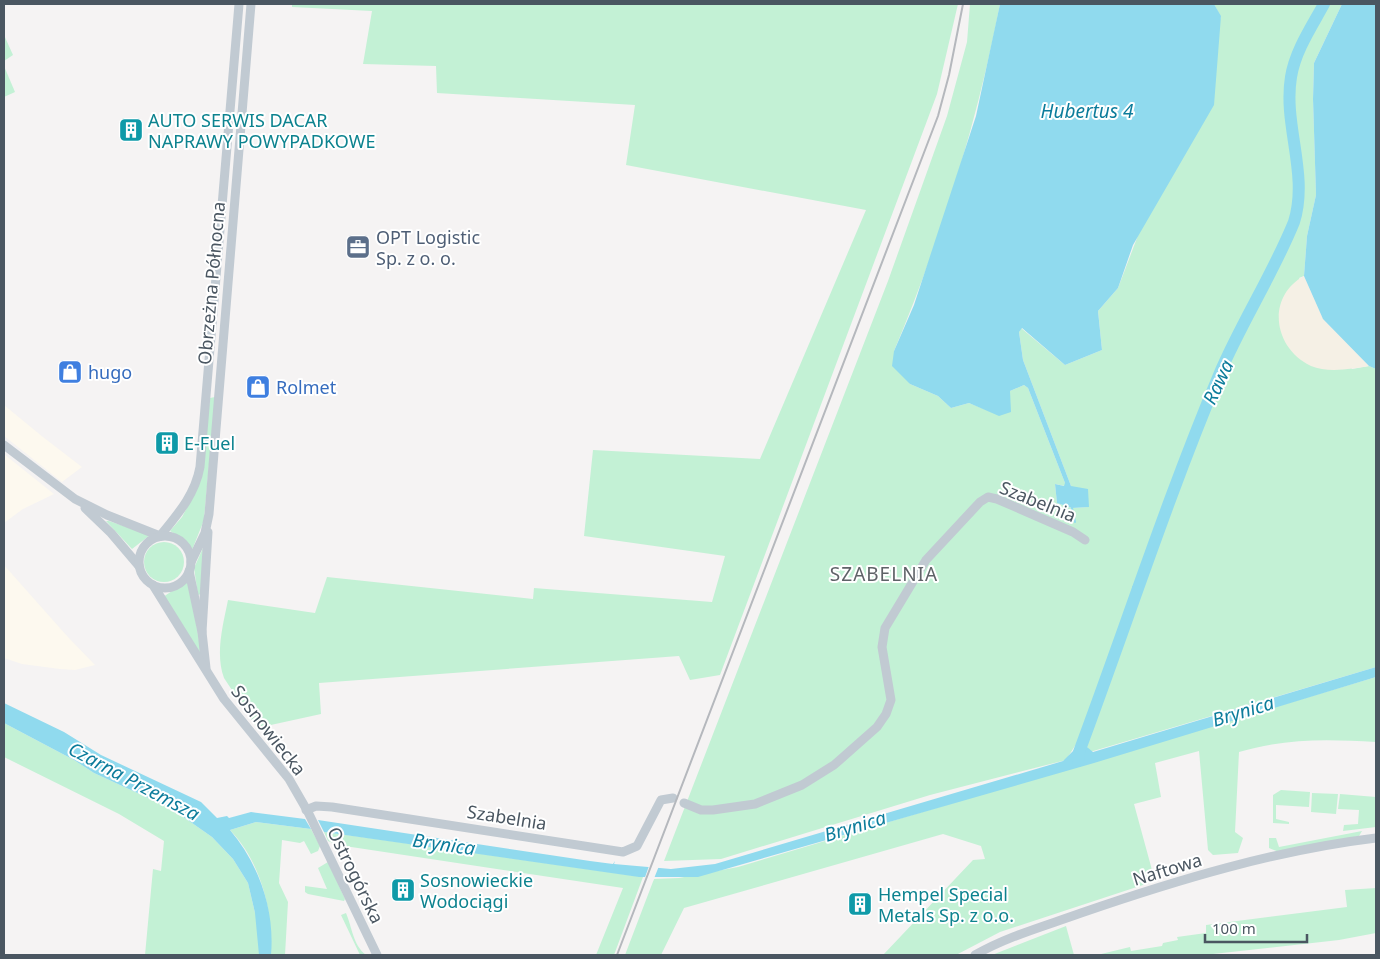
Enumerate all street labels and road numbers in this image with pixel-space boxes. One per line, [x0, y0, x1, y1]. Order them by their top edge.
street label: Obrzeżna Północna [192, 200, 230, 366]
street label: Szabelnia [996, 475, 1080, 527]
street label: Sosnowiecka [226, 680, 312, 780]
street label: Szabelnia [466, 799, 548, 835]
street label: Ostrogórska [322, 823, 390, 927]
street label: Naftowa [1129, 847, 1205, 891]

